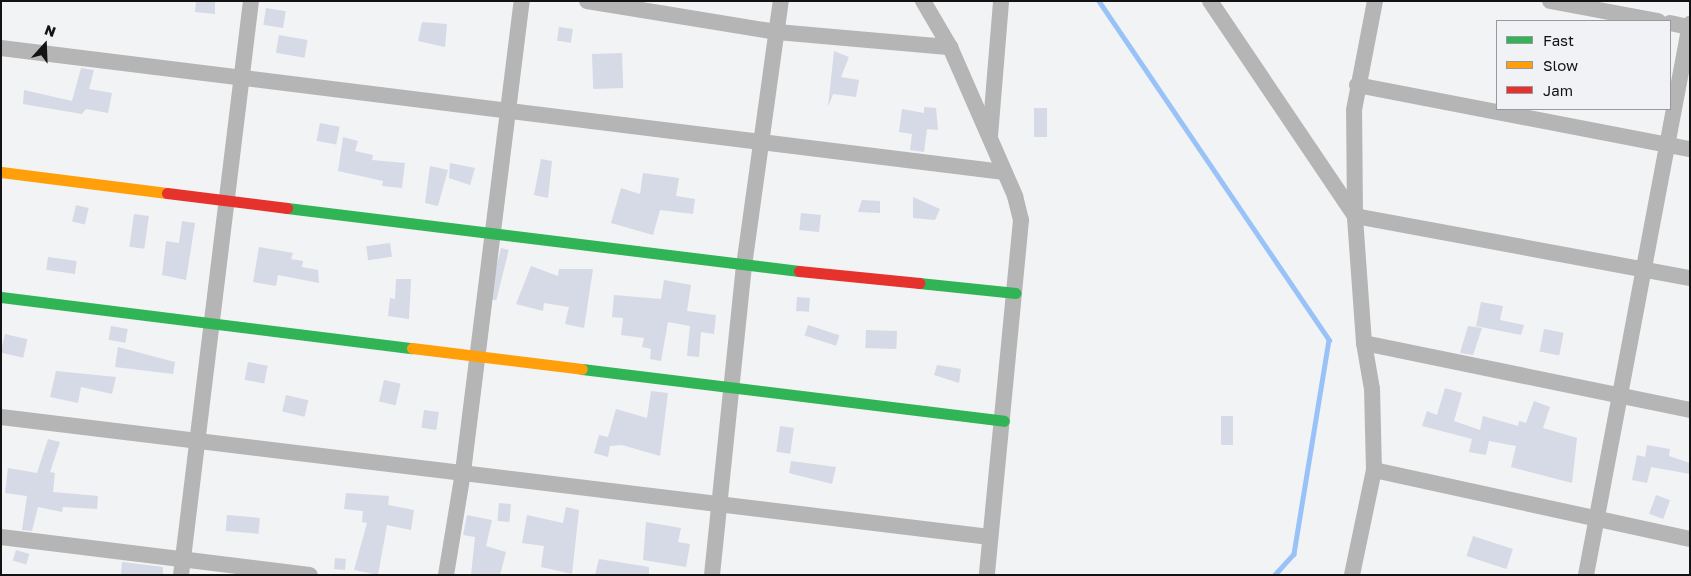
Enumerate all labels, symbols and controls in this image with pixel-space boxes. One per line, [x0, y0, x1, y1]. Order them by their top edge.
north arrow [20, 20, 70, 70]
legend [1496, 20, 1671, 110]
text: N [42, 21, 58, 40]
text: Fast [1543, 31, 1574, 49]
text: Slow [1543, 56, 1578, 74]
text: Jam [1543, 81, 1573, 99]

